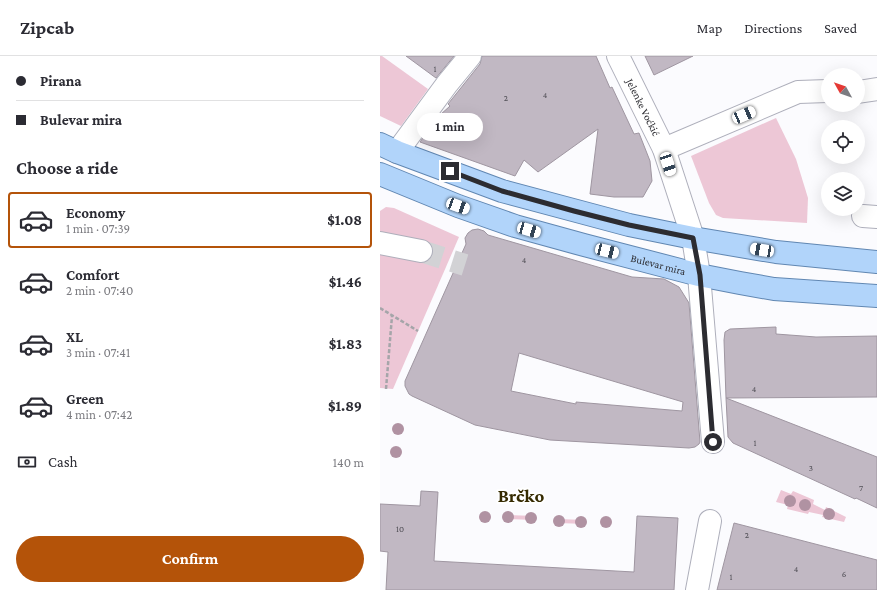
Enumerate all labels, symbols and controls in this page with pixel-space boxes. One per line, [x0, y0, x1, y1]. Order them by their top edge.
text: Zipcab [20, 17, 74, 38]
text: Map [697, 20, 722, 36]
text: Directions [744, 20, 802, 36]
text: Saved [824, 20, 857, 36]
house number: 1 [434, 64, 437, 74]
north arrow [821, 68, 865, 112]
map controls [821, 68, 865, 216]
text: Pirana [40, 73, 82, 89]
street label: Jelenke Voćkić [623, 76, 663, 138]
house number: 4 [543, 90, 548, 100]
house number: 2 [504, 93, 508, 103]
car [731, 105, 757, 125]
text: Bulevar mira [40, 112, 122, 128]
callout: 1 min [417, 113, 483, 141]
text: 1 min [435, 119, 465, 134]
button: locate [821, 120, 865, 164]
car [659, 151, 677, 177]
text: Choose a ride [16, 158, 118, 178]
route end [441, 162, 459, 180]
button: layers [821, 172, 865, 216]
car [445, 196, 471, 216]
icon: car [18, 202, 54, 238]
text: Economy [66, 205, 125, 221]
text: $1.08 [327, 212, 362, 228]
text: 1 min · 07:39 [66, 221, 130, 236]
car [516, 221, 542, 239]
car [594, 242, 620, 260]
car [749, 242, 775, 258]
street label: Bulevar mira [630, 251, 687, 277]
house number: 4 [522, 255, 527, 265]
icon: car [18, 264, 54, 300]
text: Comfort [66, 267, 120, 283]
text: $1.46 [329, 274, 362, 290]
text: 2 min · 07:40 [66, 283, 133, 298]
icon: car [18, 326, 54, 362]
text: XL [66, 329, 83, 345]
text: $1.83 [329, 336, 362, 352]
text: 3 min · 07:41 [66, 345, 130, 360]
house number: 4 [752, 384, 757, 394]
icon: car [18, 388, 54, 424]
text: Green [66, 391, 104, 407]
text: $1.89 [328, 398, 362, 414]
text: 4 min · 07:42 [66, 407, 132, 422]
route start [704, 433, 722, 451]
house number: 1 [754, 438, 757, 448]
icon: cash [16, 451, 38, 473]
text: Cash [48, 454, 78, 470]
text: 140 m [333, 455, 364, 470]
house number: 3 [809, 463, 813, 473]
house number: 7 [859, 483, 863, 493]
district label: Brčko [498, 485, 544, 506]
house number: 10 [396, 524, 404, 534]
house number: 2 [745, 530, 749, 540]
button: Confirm [16, 536, 364, 582]
house number: 4 [794, 564, 799, 574]
house number: 6 [842, 569, 847, 579]
house number: 1 [730, 572, 733, 582]

